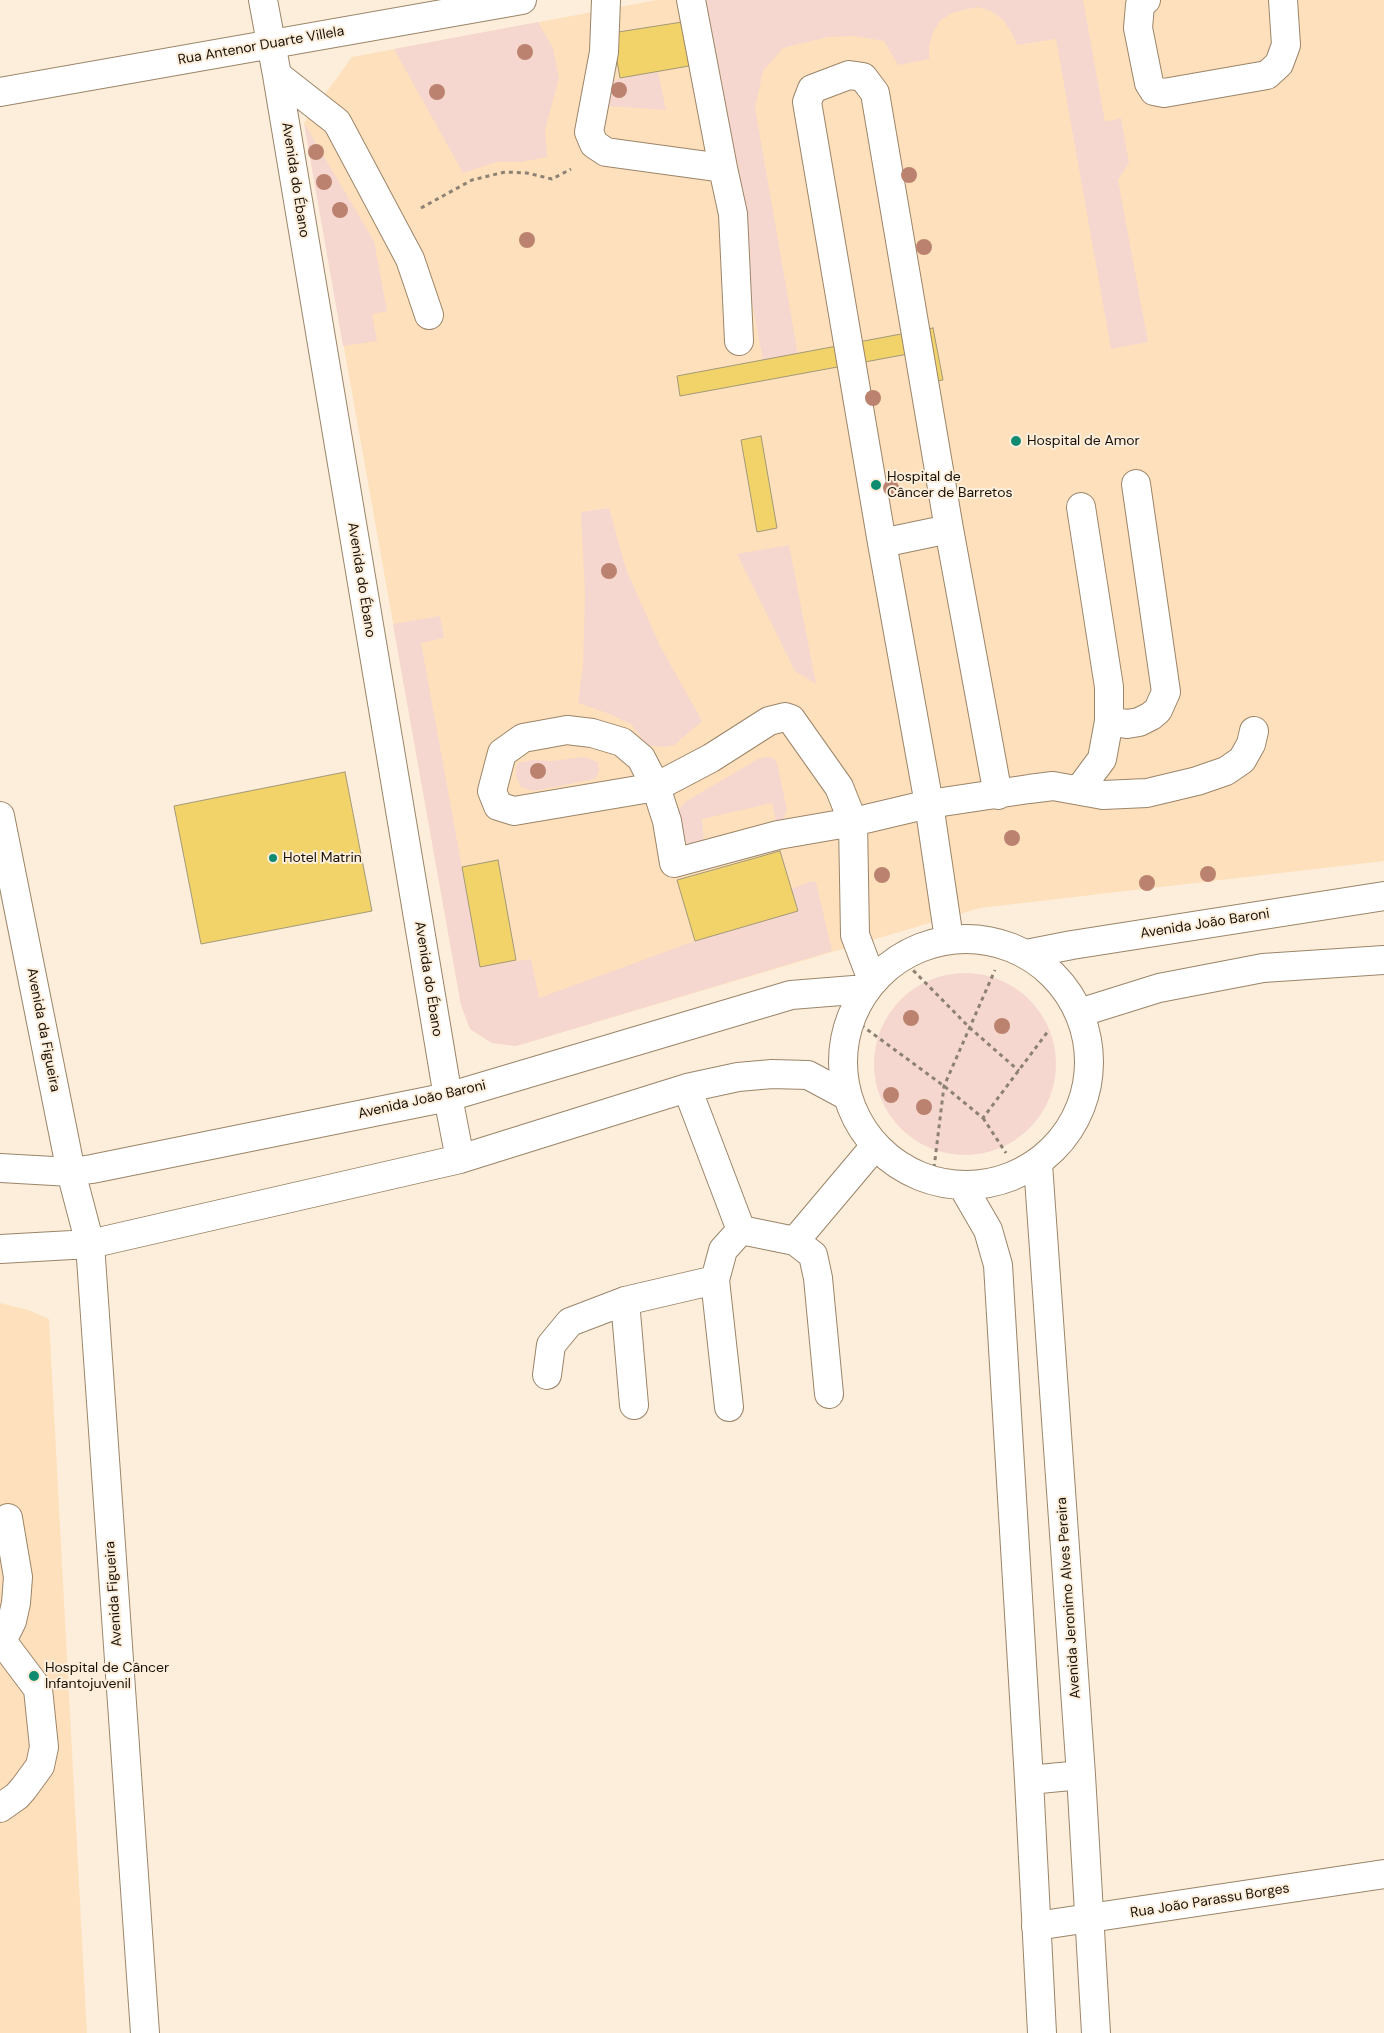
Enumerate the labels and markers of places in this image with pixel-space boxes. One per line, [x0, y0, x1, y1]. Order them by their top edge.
place label: Hospital de Amor [1027, 433, 1140, 449]
marker: Hospital de Amor [1009, 434, 1023, 448]
place label: Hospital de Câncer de Barretos [887, 469, 1012, 502]
marker: Hospital de Câncer de Barretos [869, 478, 883, 492]
place label: Hotel Matrin [283, 850, 362, 866]
marker: Hotel Matrin [267, 852, 279, 864]
place label: Hospital de Câncer Infantojuvenil [45, 1660, 169, 1692]
marker: Hospital de Câncer Infantojuvenil [27, 1669, 41, 1683]

